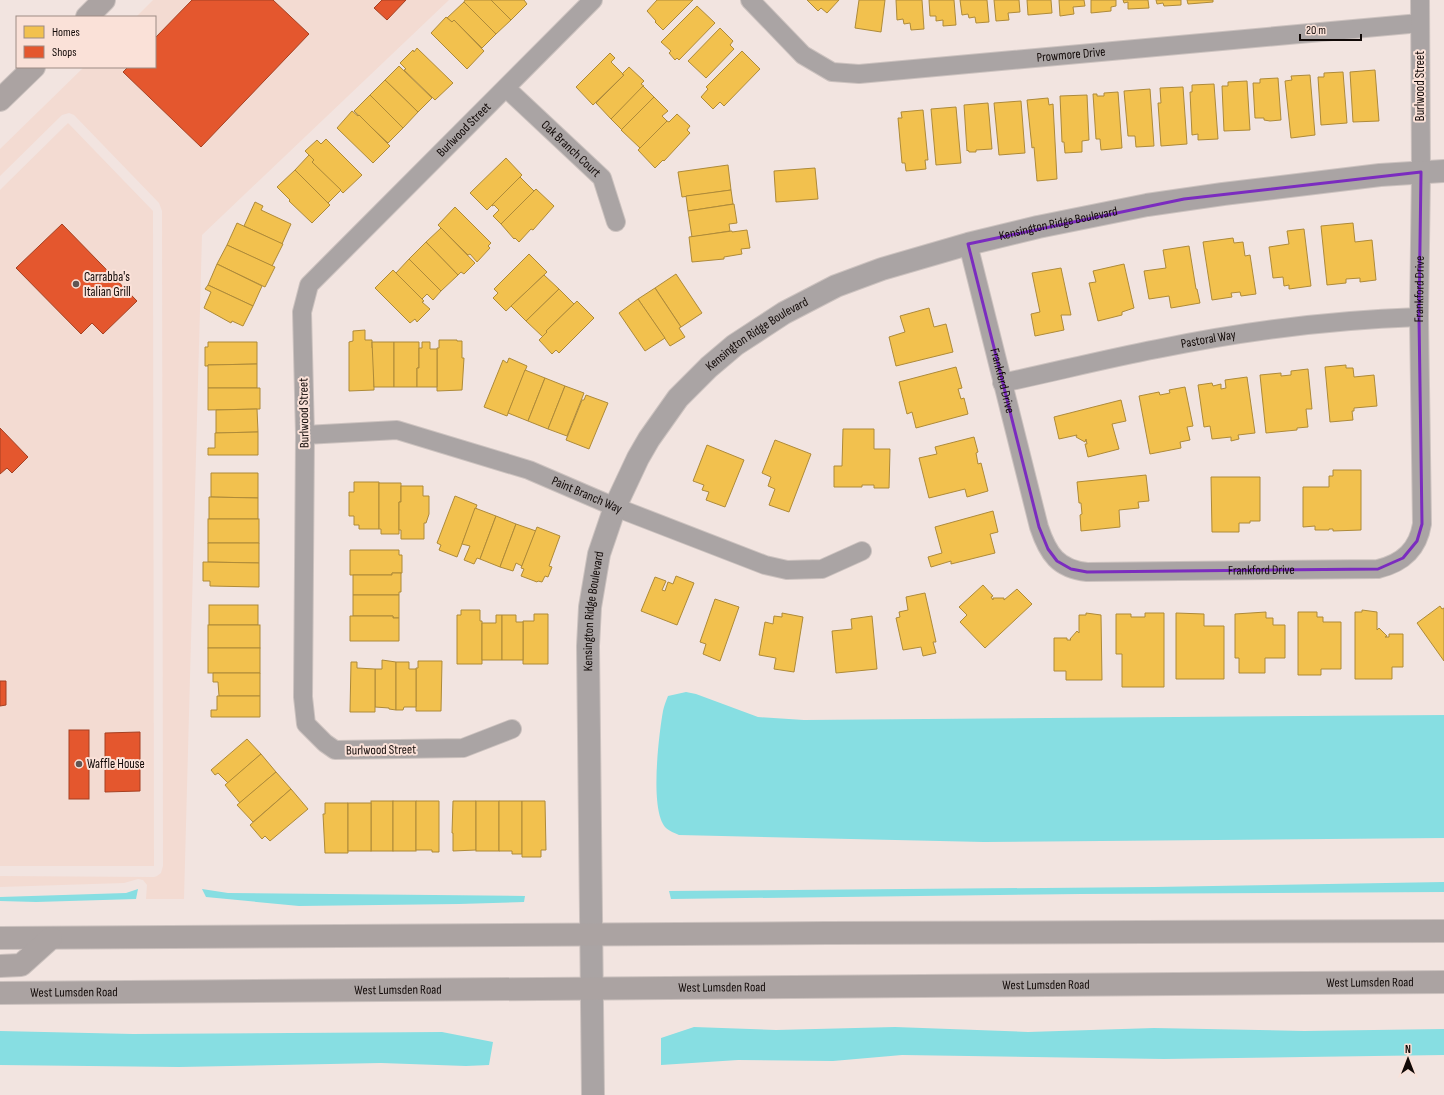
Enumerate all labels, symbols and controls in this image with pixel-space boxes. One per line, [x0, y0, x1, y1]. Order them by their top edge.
legend [16, 16, 156, 68]
scale bar [1300, 16, 1361, 42]
text: 20 m [1306, 23, 1326, 38]
text: Homes [52, 25, 80, 40]
street label: Prowmore Drive [1036, 44, 1106, 66]
text: Shops [52, 45, 77, 60]
street label: Burlwood Street [1412, 51, 1428, 121]
street label: Burlwood Street [433, 99, 494, 160]
street label: Oak Branch Court [538, 117, 604, 181]
street label: Kensington Ridge Boulevard [998, 203, 1119, 244]
street label: Frankford Drive [1411, 256, 1428, 322]
place label: Carrabba's Italian Grill [84, 269, 131, 300]
marker: Carrabba's Italian Grill [71, 279, 81, 289]
street label: Kensington Ridge Boulevard [702, 294, 811, 374]
street label: Pastoral Way [1180, 327, 1237, 352]
street label: Frankford Drive [986, 346, 1018, 415]
street label: Burlwood Street [295, 378, 313, 448]
street label: Paint Branch Way [549, 473, 624, 517]
street label: Kensington Ridge Boulevard [580, 550, 607, 671]
street label: Frankford Drive [1228, 562, 1295, 579]
street label: Burlwood Street [346, 741, 416, 759]
place label: Waffle House [87, 756, 145, 772]
marker: Waffle House [74, 759, 84, 769]
street label: West Lumsden Road [1326, 974, 1414, 991]
street label: West Lumsden Road [1002, 977, 1090, 993]
street label: West Lumsden Road [678, 979, 766, 996]
street label: West Lumsden Road [354, 982, 442, 998]
street label: West Lumsden Road [30, 984, 118, 1001]
north arrow [1388, 1039, 1428, 1079]
text: N [1405, 1043, 1411, 1056]

